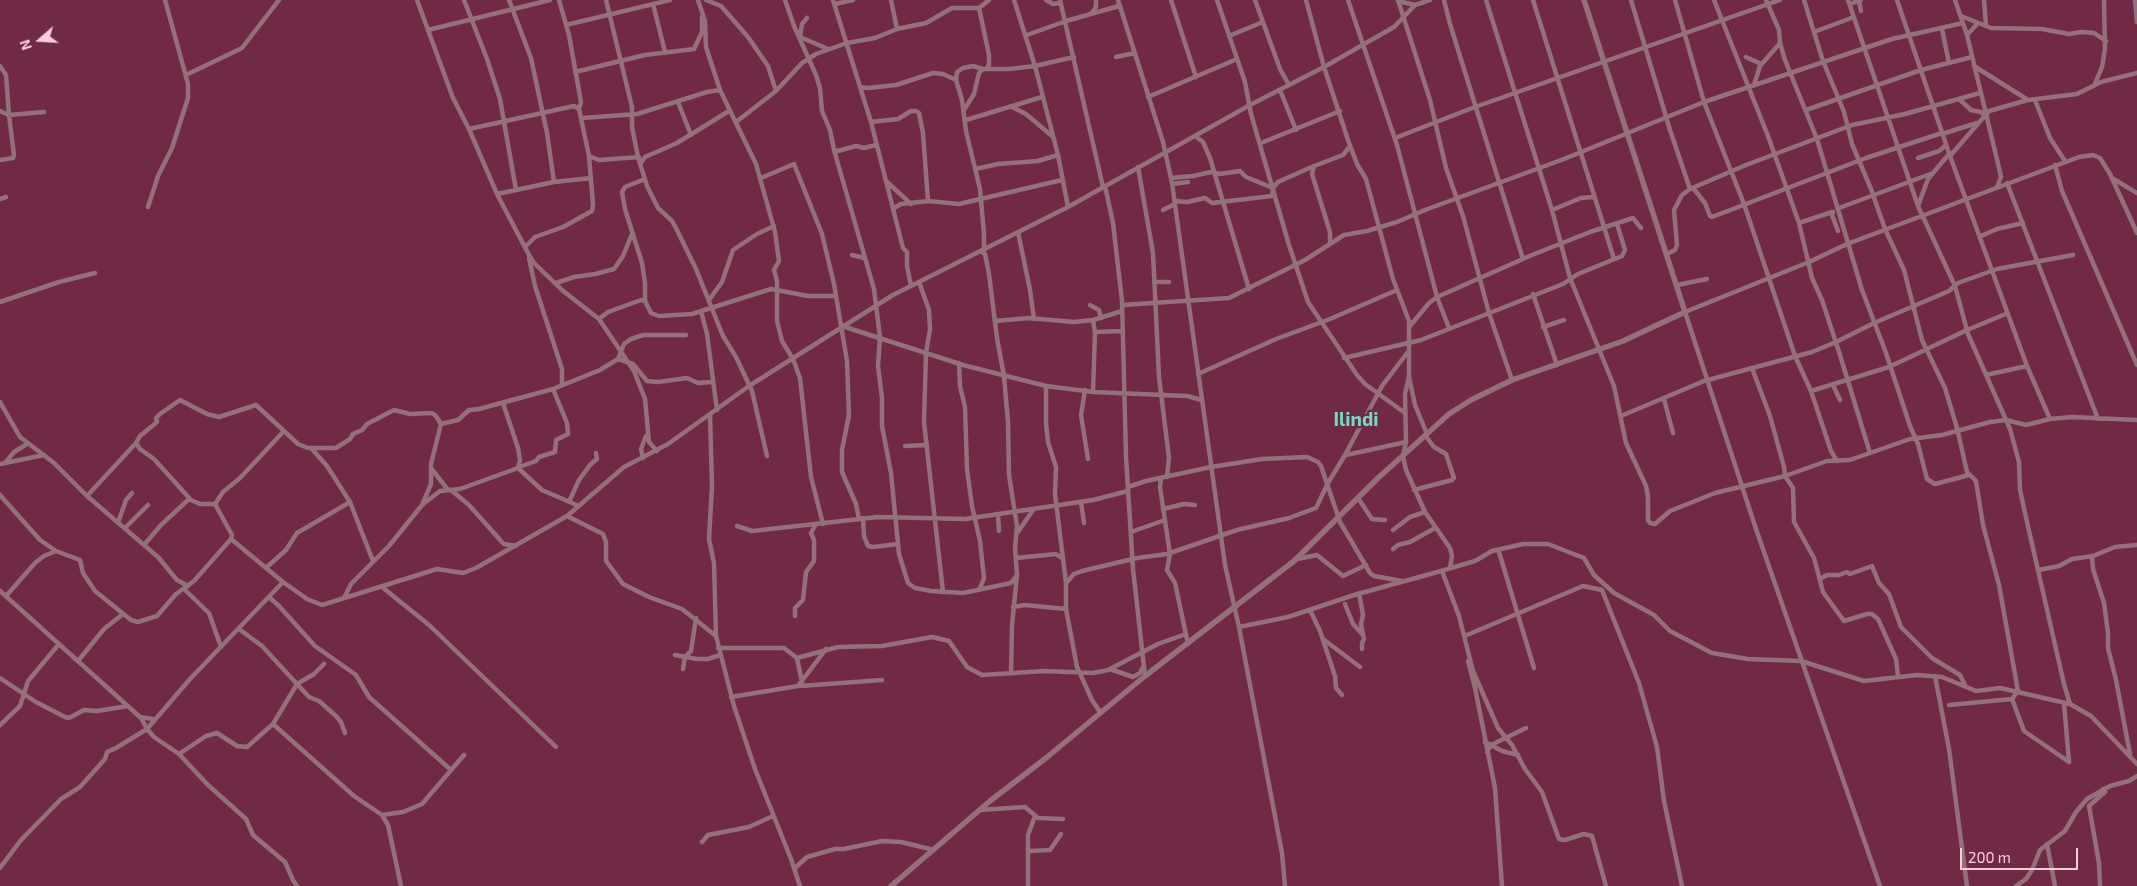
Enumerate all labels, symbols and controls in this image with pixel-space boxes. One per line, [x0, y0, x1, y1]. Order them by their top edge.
north arrow [15, 15, 65, 65]
text: N [16, 38, 35, 53]
district label: Ilindi [1333, 409, 1379, 431]
scale bar [1962, 838, 2080, 870]
text: 200 m [1968, 848, 2011, 866]

